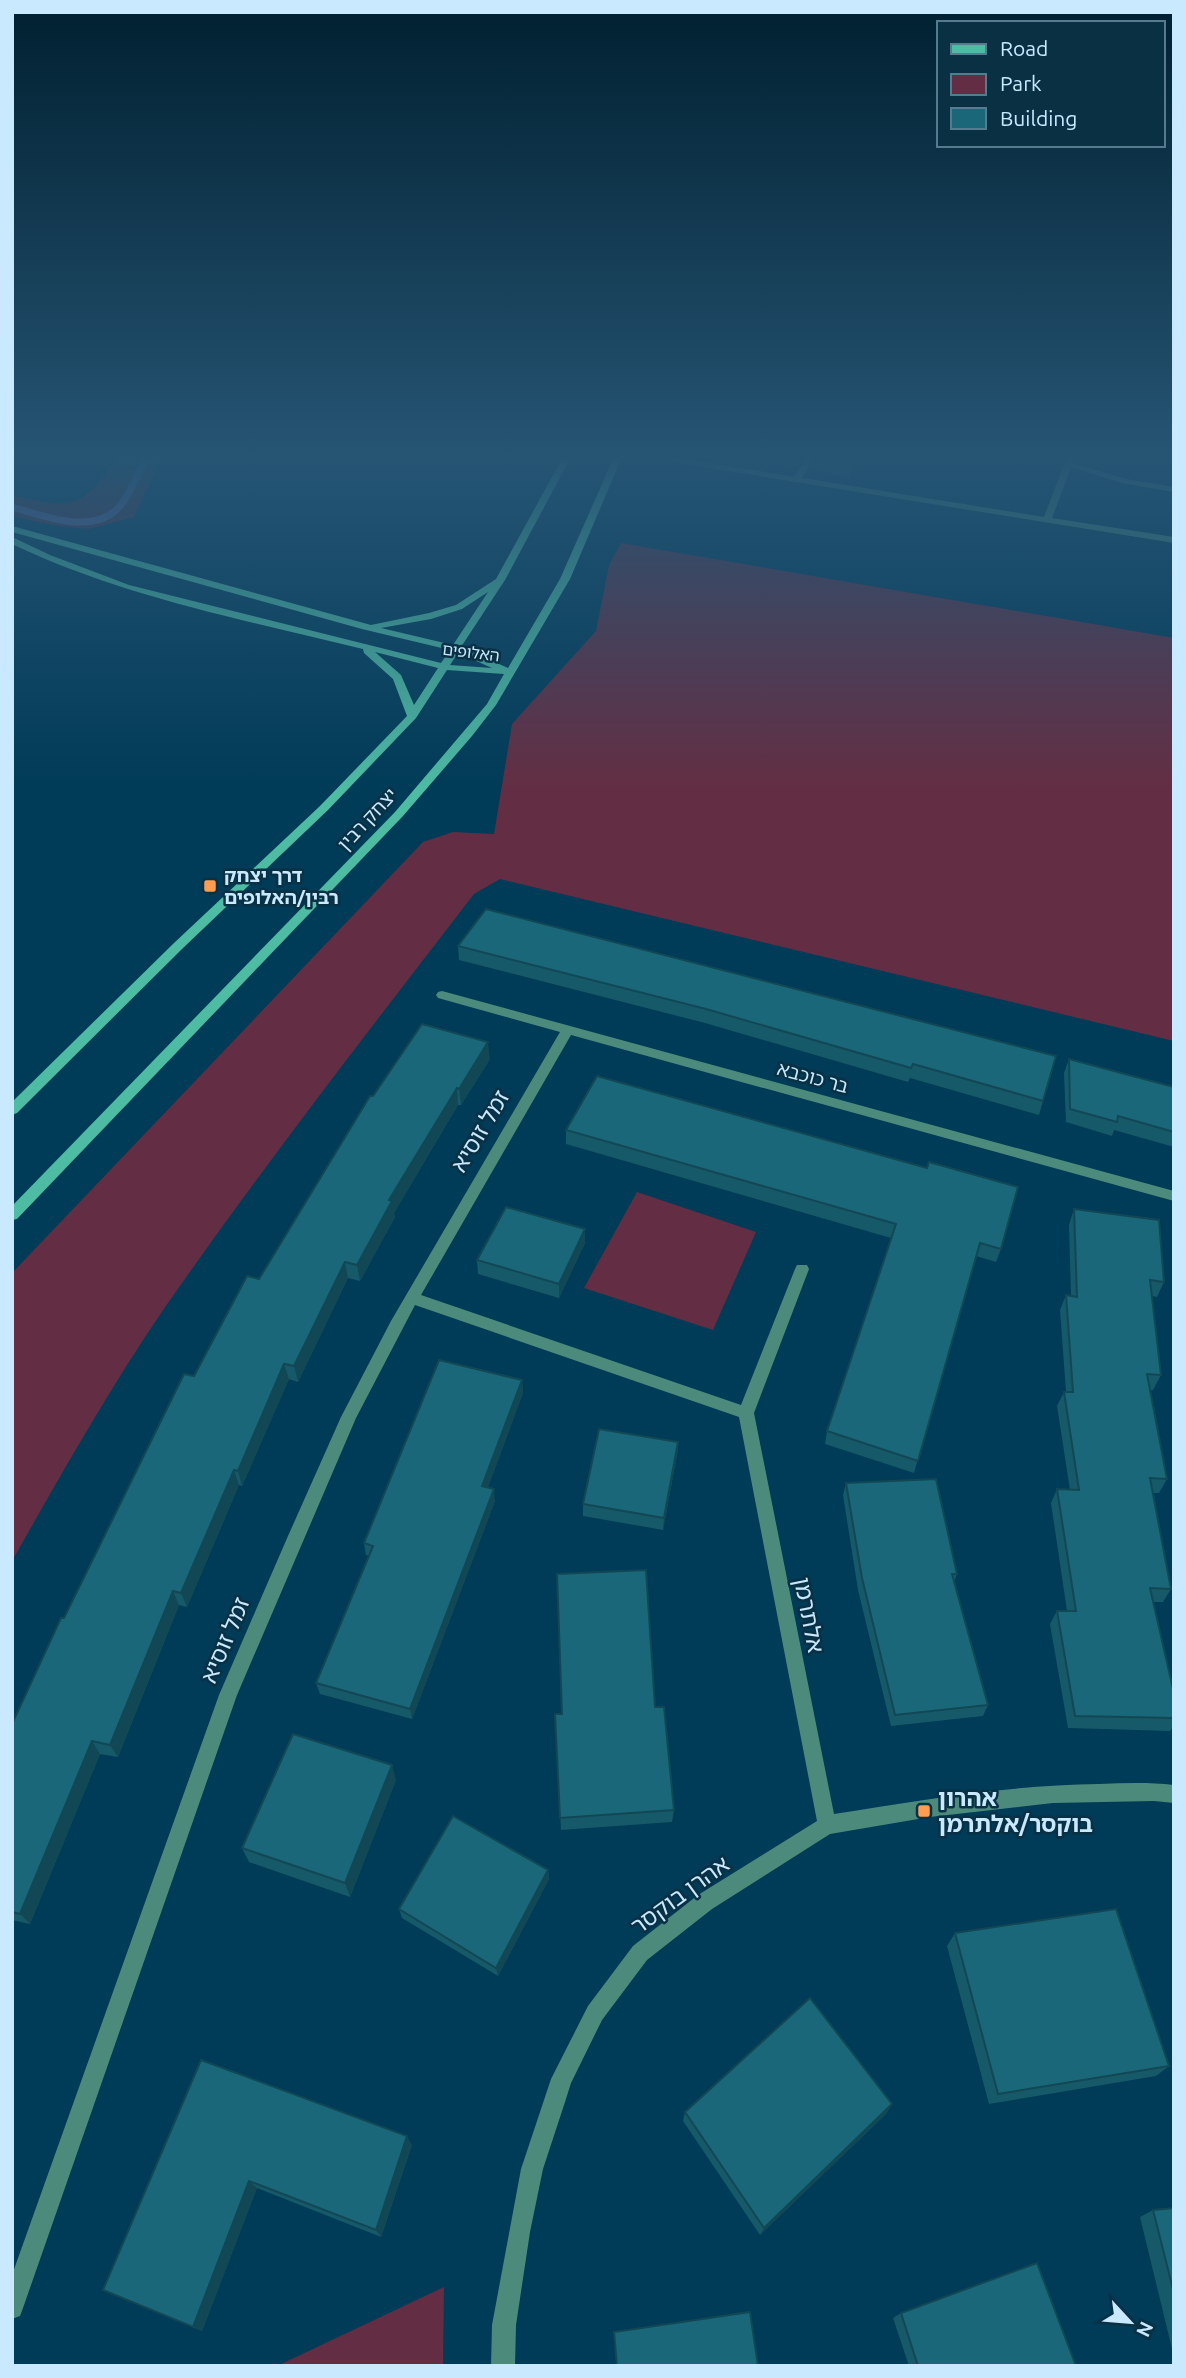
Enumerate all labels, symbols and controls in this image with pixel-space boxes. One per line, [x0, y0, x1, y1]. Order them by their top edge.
legend [937, 21, 1165, 147]
text: Road [1000, 36, 1048, 60]
text: Park [1000, 71, 1042, 95]
text: Building [1000, 106, 1077, 130]
street label: האלופים [441, 640, 501, 664]
street label: יצחק רבין [333, 783, 401, 855]
place label: דרך יצחק רבין/האלופים [224, 864, 339, 908]
marker: דרך יצחק רבין/האלופים [202, 878, 218, 894]
street label: בר כוכבא [775, 1057, 851, 1097]
street label: זמל זוסיא [446, 1086, 514, 1176]
street label: אלתרמן [790, 1575, 829, 1655]
street label: זמל זוסיא [195, 1593, 254, 1686]
place label: אהרון בוקסר/אלתרמן [938, 1785, 1093, 1836]
marker: אהרון בוקסר/אלתרמן [916, 1803, 932, 1819]
street label: אהרן בוקסר [626, 1851, 734, 1938]
north arrow [1095, 2287, 1165, 2357]
text: N [1132, 2318, 1158, 2341]

